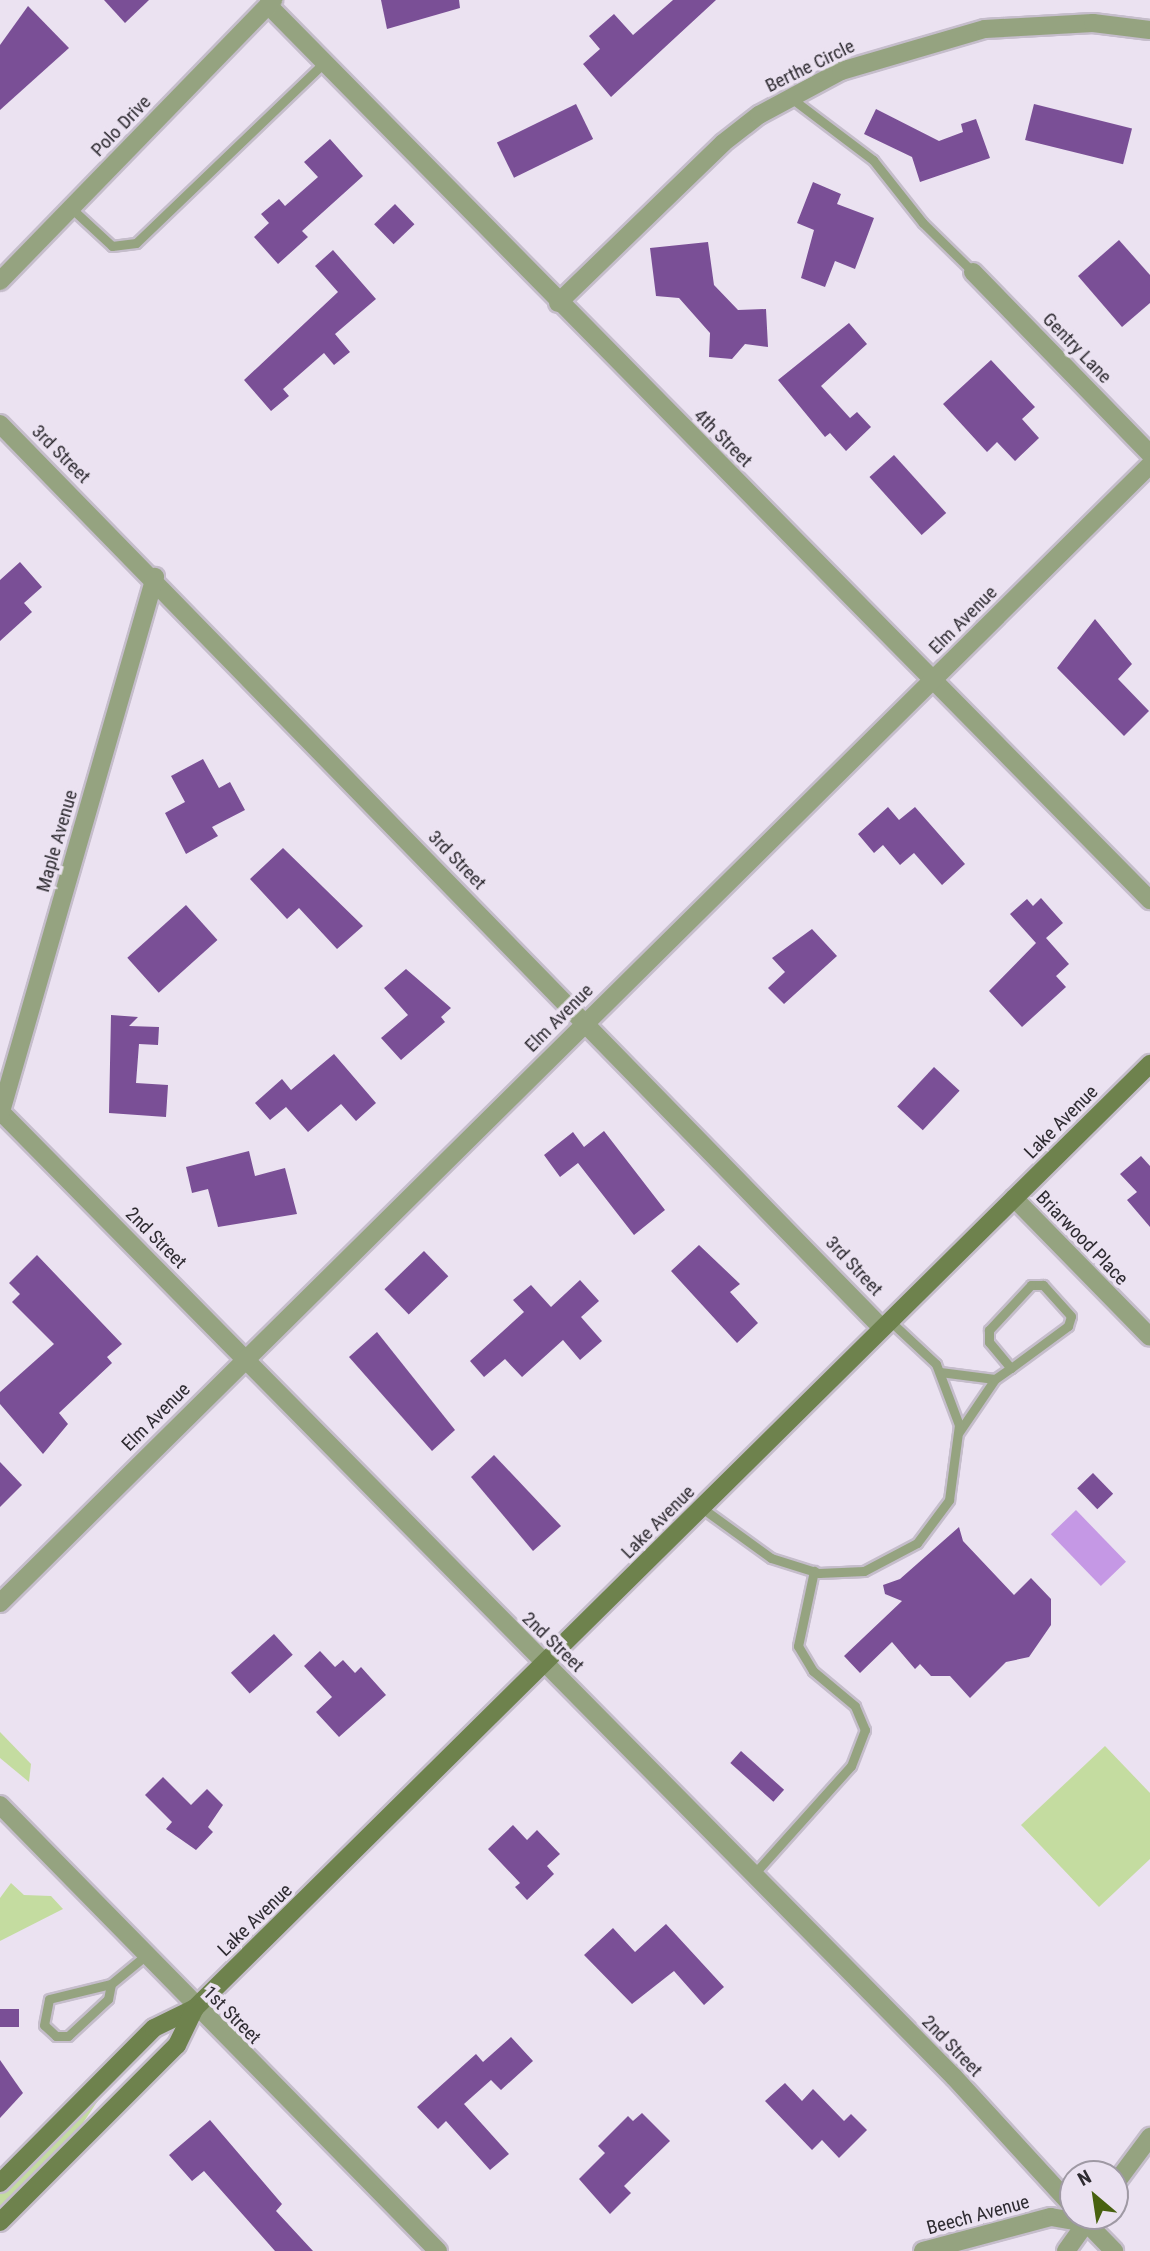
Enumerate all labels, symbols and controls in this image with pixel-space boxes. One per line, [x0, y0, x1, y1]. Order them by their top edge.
street label: Berthe Circle [762, 35, 858, 97]
street label: Polo Drive [86, 91, 156, 161]
street label: Gentry Lane [1038, 308, 1116, 388]
street label: 4th Street [689, 404, 757, 472]
street label: 3rd Street [27, 420, 95, 488]
street label: Elm Avenue [924, 581, 1002, 659]
street label: Maple Avenue [32, 787, 82, 895]
street label: 3rd Street [423, 826, 491, 894]
street label: Elm Avenue [520, 979, 598, 1057]
street label: Lake Avenue [1020, 1081, 1102, 1163]
street label: Briarwood Place [1031, 1186, 1133, 1290]
street label: 2nd Street [121, 1203, 191, 1273]
street label: 3rd Street [821, 1231, 887, 1301]
street label: Elm Avenue [117, 1378, 195, 1456]
street label: Lake Avenue [617, 1481, 699, 1563]
street label: 2nd Street [517, 1607, 589, 1677]
street label: Lake Avenue [213, 1879, 297, 1961]
street label: 1st Street [198, 1981, 266, 2049]
street label: 2nd Street [917, 2010, 987, 2082]
north arrow [1059, 2160, 1129, 2230]
text: N [1074, 2165, 1095, 2191]
street label: Beech Avenue [924, 2190, 1032, 2240]

